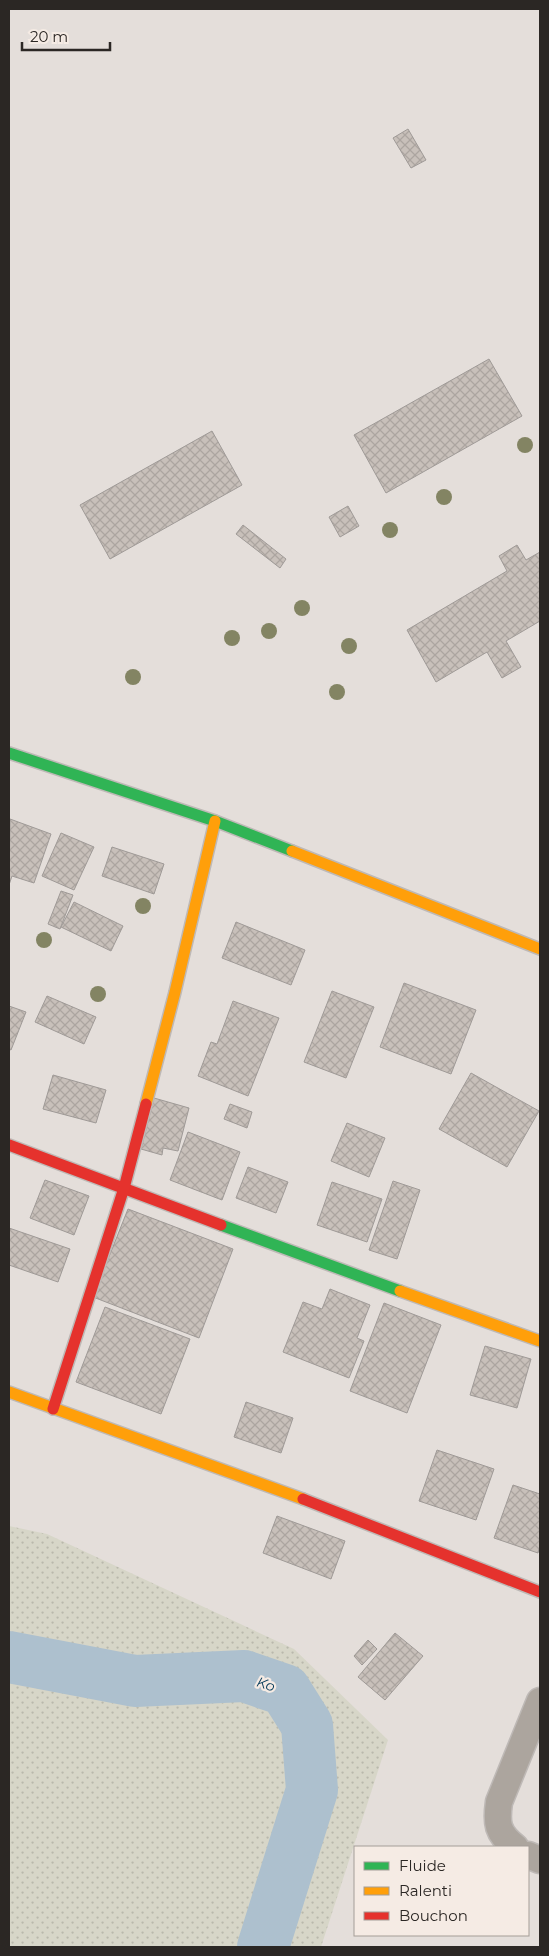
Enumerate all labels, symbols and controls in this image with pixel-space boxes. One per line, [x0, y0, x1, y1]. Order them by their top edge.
scale bar [22, 20, 110, 52]
text: 20 m [30, 27, 68, 46]
water label: Ko [254, 1673, 278, 1695]
legend [354, 1846, 529, 1936]
text: Fluide [399, 1856, 446, 1875]
text: Ralenti [399, 1881, 452, 1900]
text: Bouchon [399, 1906, 468, 1925]

